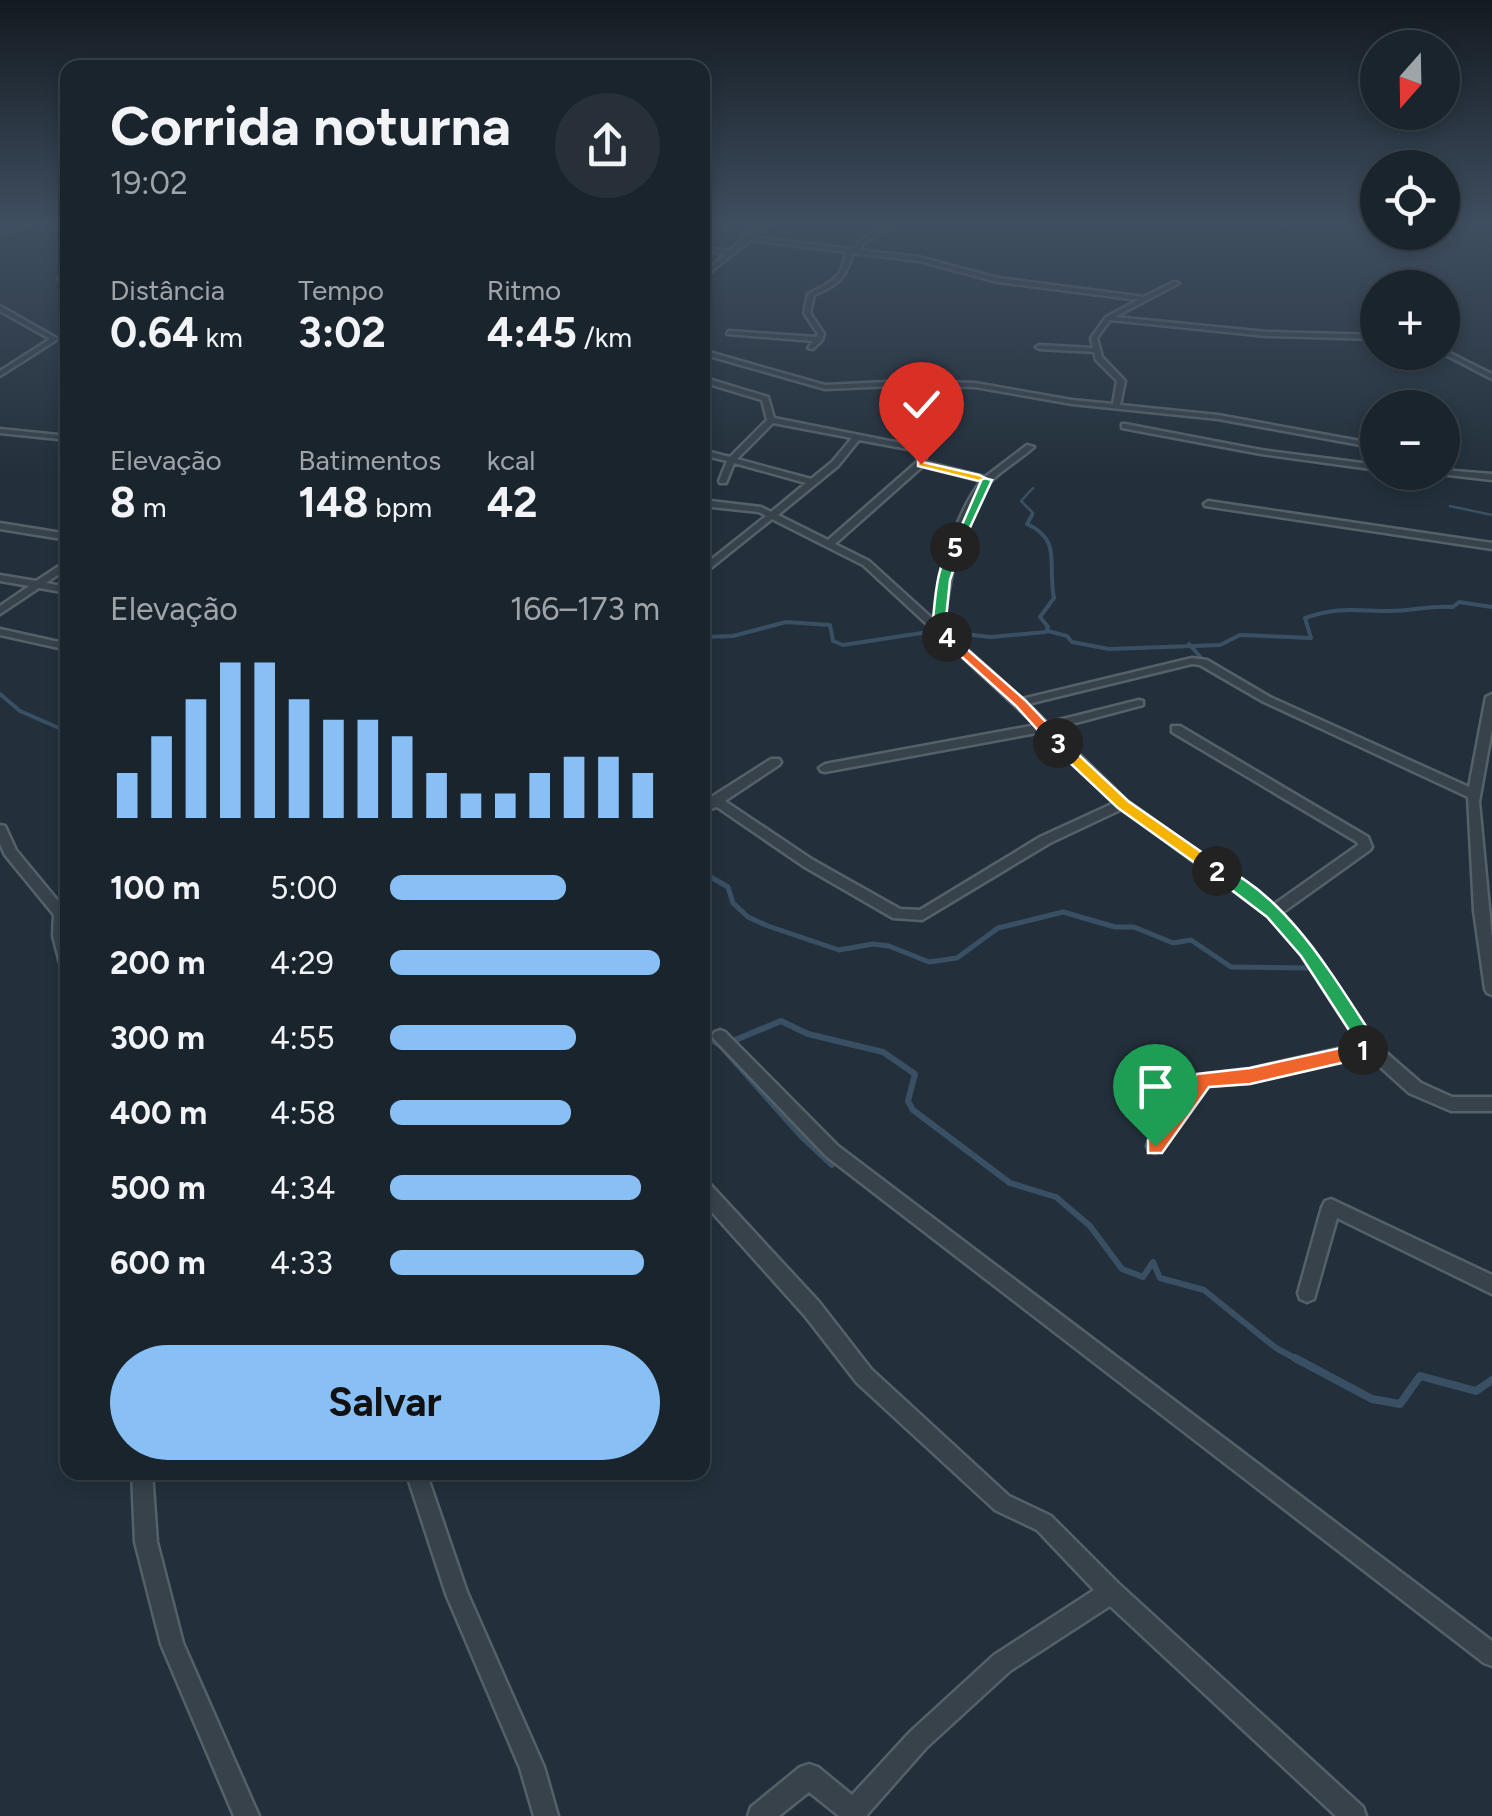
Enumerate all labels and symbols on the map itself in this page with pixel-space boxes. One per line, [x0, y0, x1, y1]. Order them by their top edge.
north arrow [1360, 30, 1460, 130]
pin [879, 362, 964, 465]
pin: 5 [930, 522, 980, 572]
pin: 4 [922, 612, 972, 662]
pin: 3 [1033, 718, 1083, 768]
pin: 2 [1192, 846, 1242, 896]
pin: 1 [1338, 1025, 1388, 1075]
pin [1113, 1044, 1198, 1147]

